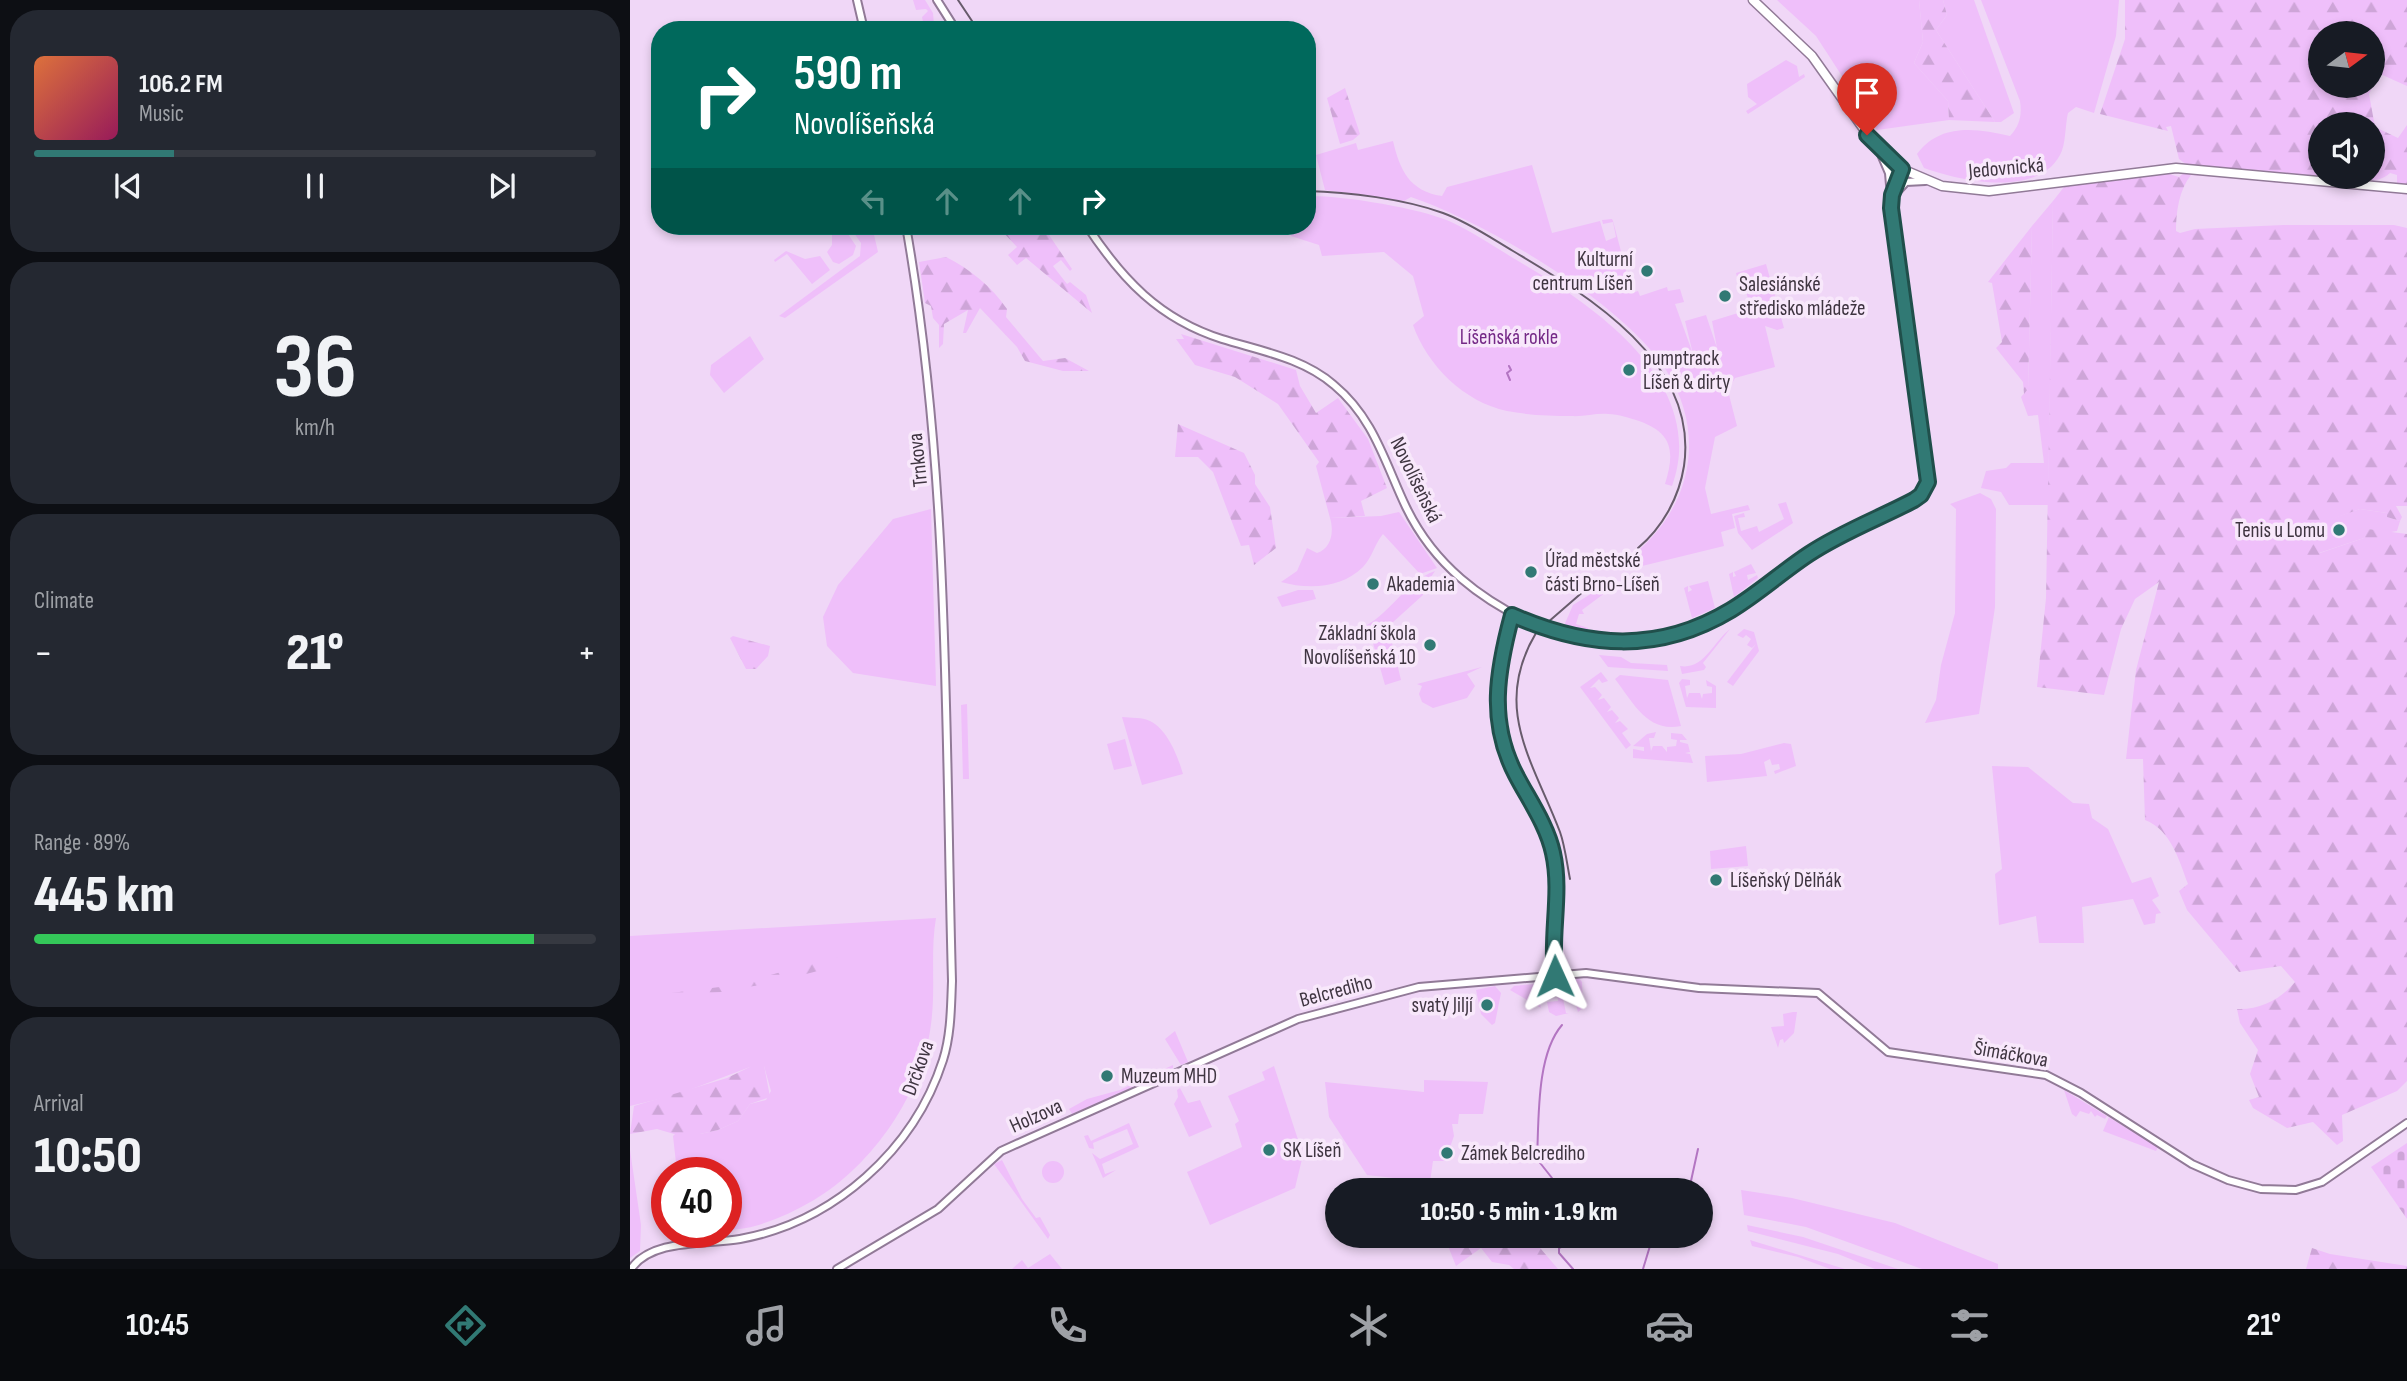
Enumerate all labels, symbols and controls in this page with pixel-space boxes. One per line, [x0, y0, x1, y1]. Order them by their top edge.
north arrow [2308, 21, 2385, 98]
map controls [2308, 21, 2385, 189]
text: 590 m [794, 45, 902, 104]
icon: right [679, 49, 770, 140]
pin [1837, 63, 1897, 135]
text: 106.2 FM [139, 69, 223, 100]
icon: arrive [1848, 74, 1886, 112]
text: Music [139, 100, 184, 128]
text: Novolíšeňská [794, 105, 935, 144]
button: sound [2308, 112, 2385, 189]
street label: Jedovnická [1966, 152, 2045, 184]
icon: previous [109, 167, 147, 205]
icon: pause [296, 167, 334, 205]
icon: next [483, 167, 521, 205]
icon: left [855, 182, 893, 220]
icon: ahead [928, 182, 966, 220]
icon: ahead [1001, 182, 1039, 220]
icon: right [1074, 182, 1112, 220]
place label: Kulturní centrum Líšeň [1532, 247, 1633, 296]
marker: Kulturní centrum Líšeň [1639, 263, 1655, 279]
place label: Salesiánské středisko mládeže [1739, 272, 1865, 321]
marker: Salesiánské středisko mládeže [1717, 288, 1733, 304]
text: 36 [273, 314, 357, 423]
park label: Líšeňská rokle [1460, 325, 1558, 350]
place label: pumptrack Líšeň & dirty [1643, 346, 1730, 395]
marker: pumptrack Líšeň & dirty [1621, 362, 1637, 378]
text: km/h [295, 414, 335, 442]
street label: Trnkova [903, 432, 933, 488]
street label: Novolíšeňská [1385, 433, 1447, 527]
place label: Tenis u Lomu [2235, 518, 2325, 543]
marker: Tenis u Lomu [2331, 522, 2347, 538]
place label: Úřad městské části Brno-Líšeň [1545, 548, 1660, 597]
marker: Úřad městské části Brno-Líšeň [1523, 564, 1539, 580]
place label: Akademia [1386, 572, 1455, 597]
marker: Akademia [1365, 576, 1381, 592]
text: Climate [34, 587, 94, 615]
place label: Základní škola Novolíšeňská 10 [1304, 621, 1416, 670]
text: 21° [286, 622, 344, 685]
text: − [34, 631, 53, 676]
text: + [577, 631, 596, 676]
marker: Základní škola Novolíšeňská 10 [1422, 637, 1438, 653]
text: Range · 89% [34, 829, 130, 857]
text: 445 km [34, 864, 174, 927]
place label: Líšeňský Dělňák [1730, 868, 1841, 893]
marker: Líšeňský Dělňák [1708, 872, 1724, 888]
position arrow [1518, 939, 1592, 1013]
street label: Belcrediho [1297, 969, 1375, 1013]
place label: svatý Jiljí [1412, 993, 1473, 1018]
marker: svatý Jiljí [1479, 997, 1495, 1013]
street label: Šimáčkova [1972, 1035, 2050, 1073]
street label: Drčkova [897, 1037, 939, 1099]
place label: Muzeum MHD [1121, 1064, 1217, 1089]
marker: Muzeum MHD [1099, 1068, 1115, 1084]
text: Arrival [34, 1090, 83, 1118]
street label: Holzova [1006, 1093, 1066, 1139]
text: 10:50 [34, 1125, 142, 1188]
place label: SK Líšeň [1283, 1138, 1342, 1163]
place label: Zámek Belcrediho [1461, 1141, 1585, 1166]
marker: SK Líšeň [1261, 1142, 1277, 1158]
marker: Zámek Belcrediho [1439, 1145, 1455, 1161]
speed limit sign: 40 [651, 1157, 742, 1248]
text: 10:50 · 5 min · 1.9 km [1421, 1197, 1617, 1228]
icon: directions [441, 1301, 490, 1350]
icon: music [742, 1301, 791, 1350]
icon: phone [1043, 1301, 1092, 1350]
icon: climate [1344, 1301, 1393, 1350]
icon: car [1645, 1301, 1694, 1350]
icon: filters [1945, 1301, 1994, 1350]
text: 10:45 [126, 1306, 189, 1345]
text: 21° [2246, 1306, 2281, 1345]

